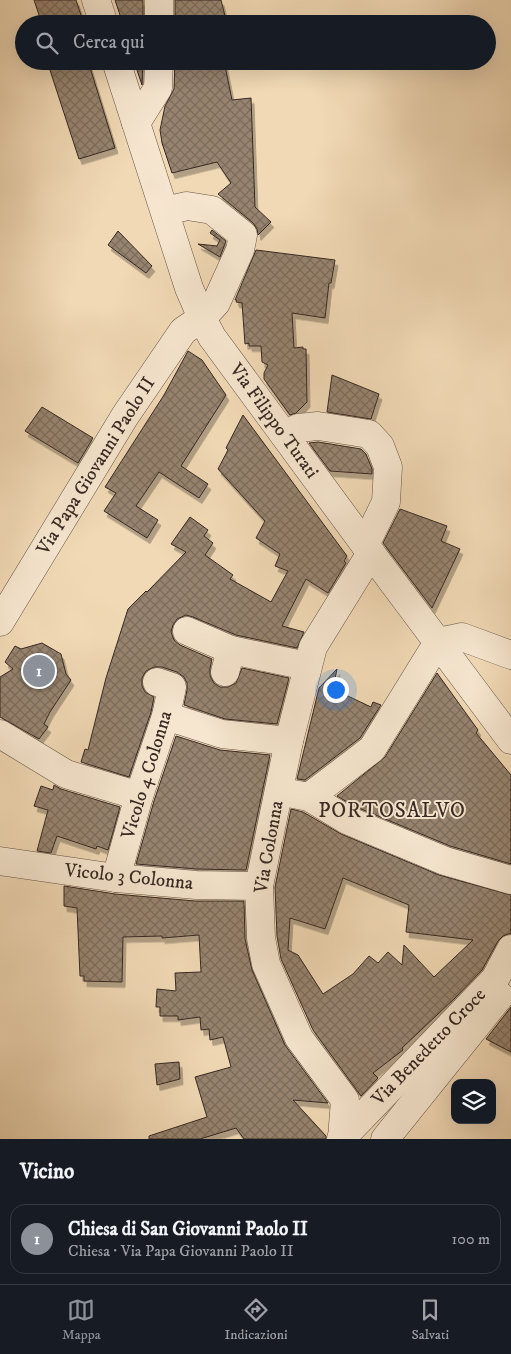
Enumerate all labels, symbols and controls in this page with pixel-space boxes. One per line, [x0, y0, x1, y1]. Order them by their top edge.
search box [15, 15, 496, 70]
icon: search [33, 29, 61, 57]
text: Cerca qui [73, 31, 144, 54]
street label: Via Filippo Turati [224, 358, 324, 483]
street label: Via Papa Giovanni Paolo II [31, 373, 160, 560]
pin: 1 [23, 652, 55, 690]
your location [323, 677, 349, 703]
street label: Vicolo 4 Colonna [116, 708, 177, 843]
district label: PORTOSALVO [318, 798, 466, 824]
street label: Via Colonna [249, 799, 288, 896]
street label: Vicolo 3 Colonna [63, 859, 194, 895]
street label: Via Benedetto Croce [366, 983, 491, 1111]
map controls [451, 1079, 496, 1124]
button: layers [451, 1079, 496, 1124]
text: Vicino [20, 1159, 74, 1185]
text: Chiesa di San Giovanni Paolo II [68, 1218, 308, 1241]
text: 1 [34, 1229, 40, 1249]
text: 100 m [452, 1229, 490, 1249]
text: Chiesa · Via Papa Giovanni Paolo II [68, 1241, 294, 1261]
tab: Mappa [62, 1296, 101, 1344]
tab: Indicazioni [225, 1296, 288, 1344]
tab: Salvati [411, 1296, 449, 1344]

